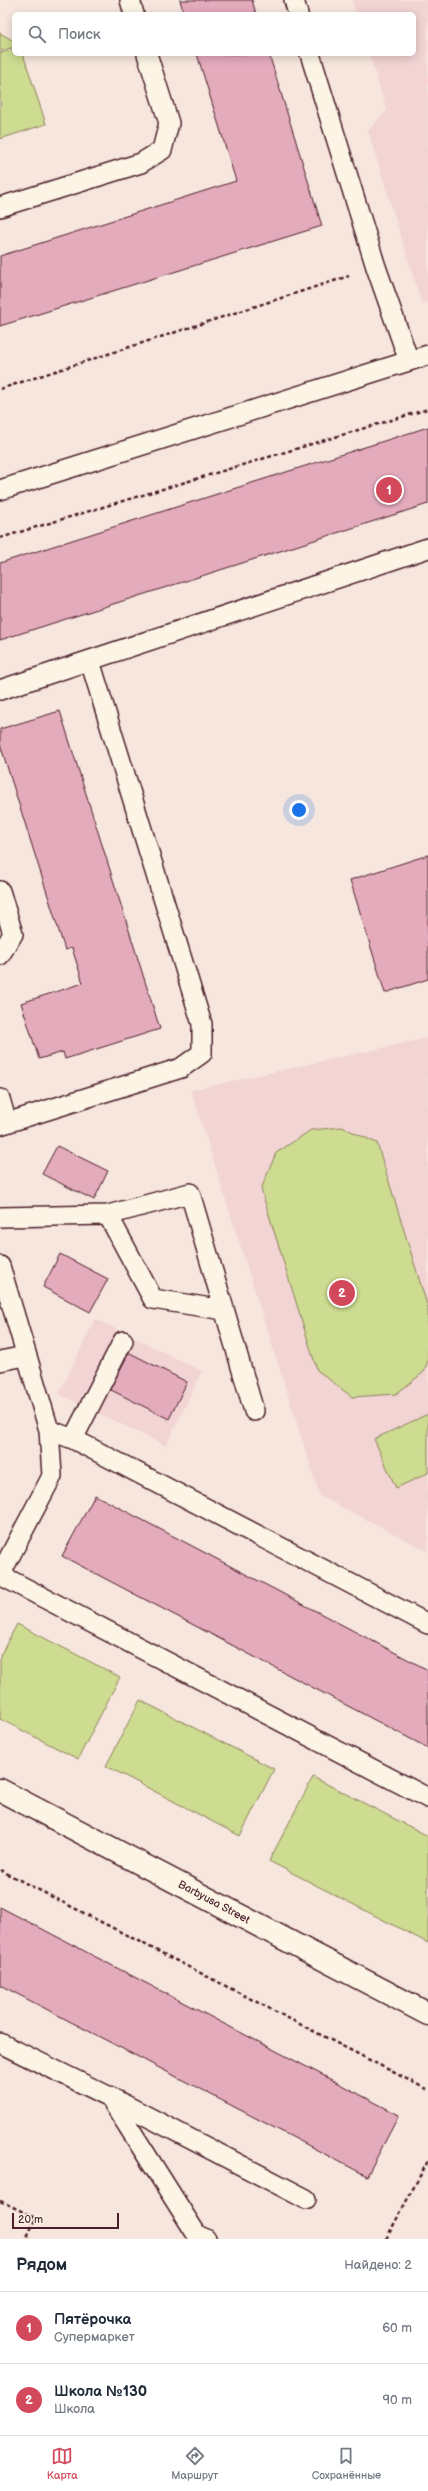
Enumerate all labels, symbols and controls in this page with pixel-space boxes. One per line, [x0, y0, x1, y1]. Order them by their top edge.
search box [12, 12, 416, 56]
icon: search [26, 23, 48, 45]
text: Поиск [58, 25, 101, 44]
pin: 1 [376, 475, 402, 505]
your location [289, 800, 309, 820]
pin: 2 [329, 1278, 355, 1308]
street label: Barbyusa Street [176, 1878, 253, 1927]
scale bar [12, 2211, 119, 2230]
text: 20 m [18, 2213, 43, 2226]
text: Рядом [16, 2255, 67, 2275]
text: Найдено: 2 [344, 2257, 412, 2273]
text: Пятёрочка [54, 2310, 131, 2329]
text: 1 [26, 2320, 32, 2336]
text: 60 m [382, 2320, 412, 2336]
text: Супермаркет [54, 2329, 135, 2345]
text: Школа №130 [54, 2382, 147, 2401]
text: 2 [25, 2392, 33, 2408]
text: 90 m [383, 2392, 412, 2408]
text: Школа [54, 2401, 95, 2417]
tab: Карта [47, 2445, 78, 2482]
tab: Маршрут [171, 2445, 218, 2482]
tab: Сохранённые [312, 2445, 381, 2482]

